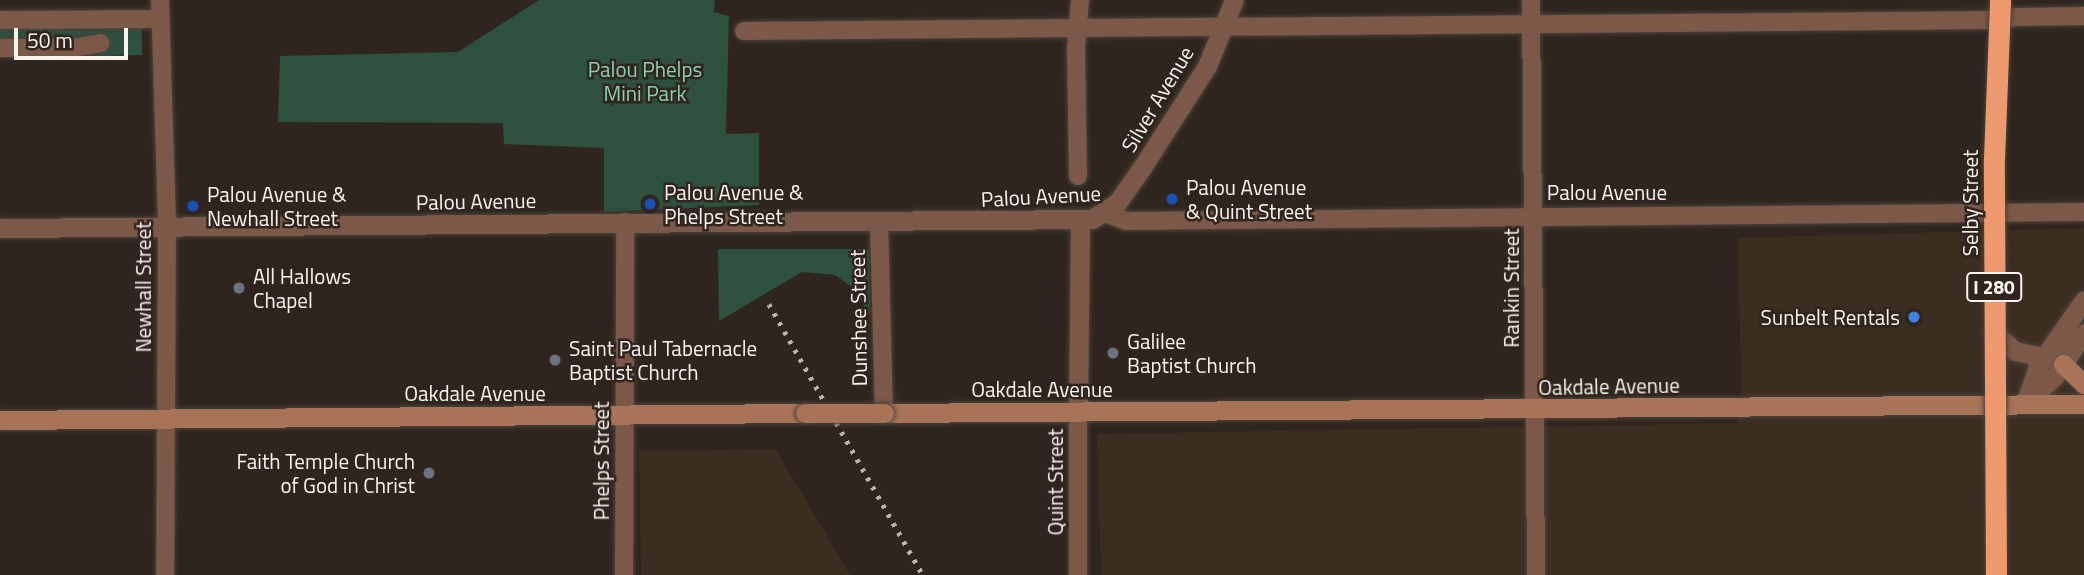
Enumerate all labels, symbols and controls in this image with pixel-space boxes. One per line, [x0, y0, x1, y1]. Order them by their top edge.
scale bar [18, 14, 131, 58]
text: 50 m [27, 24, 73, 56]
street label: Silver Avenue [1116, 42, 1198, 156]
park label: Palou Phelps Mini Park [588, 56, 702, 106]
street label: Selby Street [1957, 150, 1983, 256]
place label: Palou Avenue & Quint Street [1186, 174, 1312, 224]
place label: Palou Avenue & Phelps Street [664, 179, 803, 229]
street label: Palou Avenue [1547, 179, 1667, 205]
street label: Palou Avenue [980, 180, 1102, 212]
place label: Palou Avenue & Newhall Street [207, 181, 346, 231]
street label: Palou Avenue [416, 187, 536, 215]
marker: Palou Avenue & Quint Street [1164, 191, 1180, 207]
marker: Palou Avenue & Phelps Street [642, 196, 658, 212]
marker: Palou Avenue & Newhall Street [185, 198, 201, 214]
street label: Newhall Street [130, 222, 156, 352]
street label: Rankin Street [1498, 228, 1524, 348]
street label: Dunshee Street [844, 249, 872, 387]
place label: All Hallows Chapel [253, 263, 351, 313]
road number: I 280 [1966, 272, 2022, 302]
marker: All Hallows Chapel [231, 280, 247, 296]
place label: Sunbelt Rentals [1761, 304, 1900, 330]
marker: Sunbelt Rentals [1906, 309, 1922, 325]
place label: Galilee Baptist Church [1127, 328, 1257, 378]
place label: Saint Paul Tabernacle Baptist Church [569, 335, 757, 385]
marker: Galilee Baptist Church [1105, 345, 1121, 361]
marker: Saint Paul Tabernacle Baptist Church [547, 352, 563, 368]
street label: Oakdale Avenue [1538, 372, 1680, 400]
street label: Oakdale Avenue [971, 376, 1113, 402]
street label: Oakdale Avenue [404, 380, 546, 406]
street label: Phelps Street [588, 402, 614, 520]
street label: Quint Street [1042, 429, 1068, 535]
place label: Faith Temple Church of God in Christ [236, 448, 415, 498]
marker: Faith Temple Church of God in Christ [421, 465, 437, 481]

